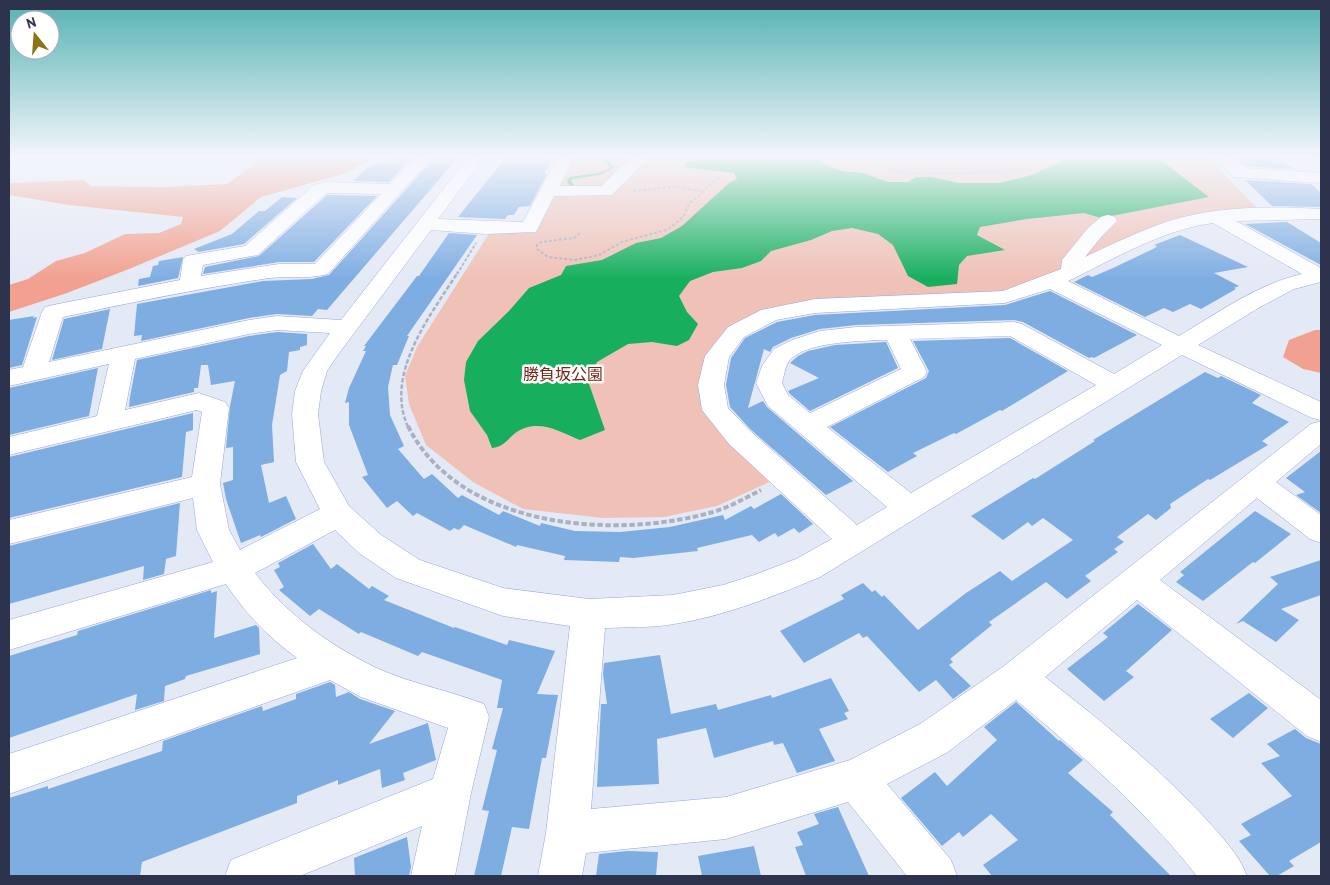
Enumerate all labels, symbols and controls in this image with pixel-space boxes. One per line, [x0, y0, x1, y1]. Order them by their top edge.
north arrow [10, 10, 60, 60]
text: N [24, 13, 38, 33]
park label: 勝負坂公園 [523, 364, 603, 384]

